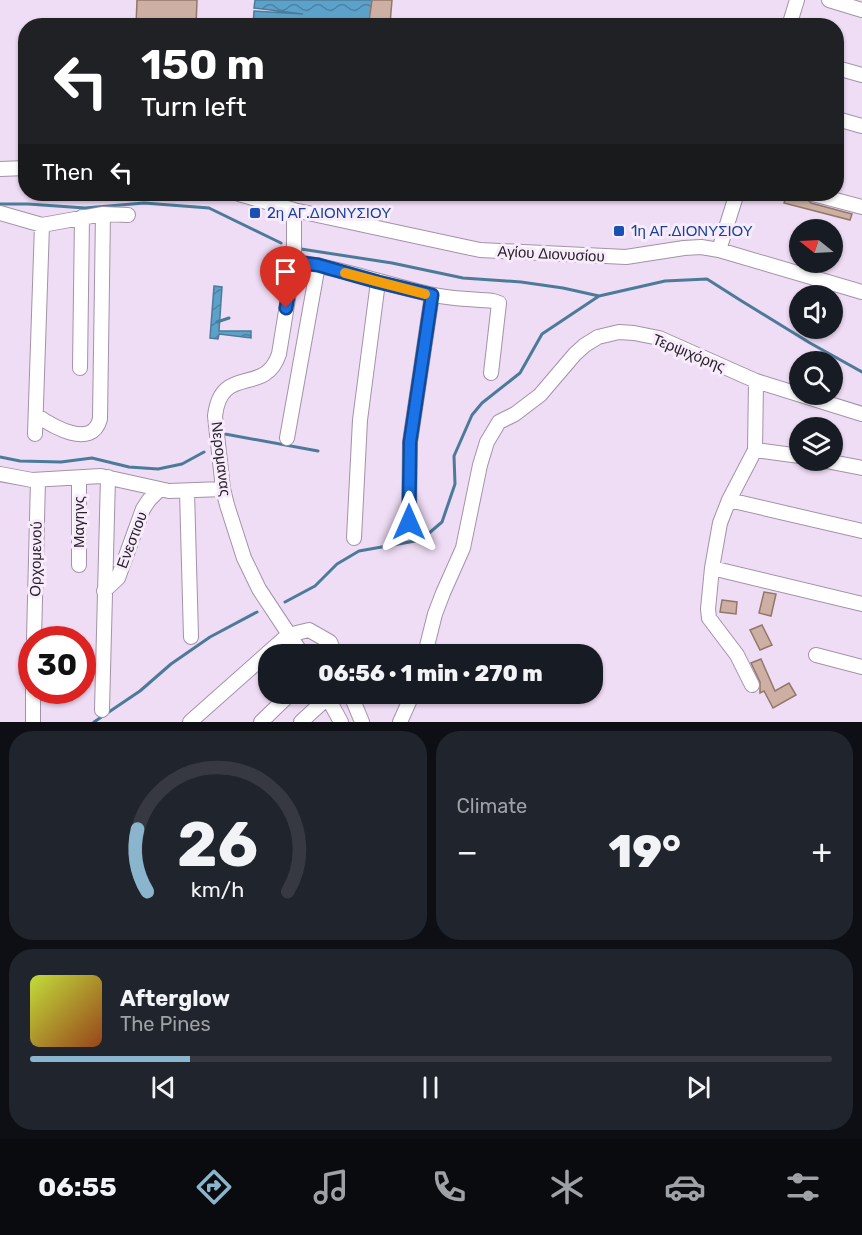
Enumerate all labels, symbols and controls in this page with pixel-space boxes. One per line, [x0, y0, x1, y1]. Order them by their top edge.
text: 150 m [141, 40, 265, 90]
icon: left [42, 42, 120, 120]
text: Turn left [141, 91, 246, 123]
icon: left [105, 156, 138, 189]
text: Then [42, 159, 93, 186]
place label: 2η ΑΓ.ΔΙΟΝΥΣΙΟΥ [267, 204, 391, 222]
marker: 2η ΑΓ.ΔΙΟΝΥΣΙΟΥ [248, 206, 262, 220]
north arrow [789, 219, 843, 273]
map controls [789, 219, 843, 471]
place label: 1η ΑΓ.ΔΙΟΝΥΣΙΟΥ [631, 222, 753, 240]
marker: 1η ΑΓ.ΔΙΟΝΥΣΙΟΥ [612, 224, 626, 238]
street label: Αγίου Διονυσίου [497, 242, 605, 266]
pin [260, 246, 311, 308]
icon: arrive [269, 255, 302, 288]
button: sound [789, 285, 843, 339]
street label: Τερψιχόρης [650, 330, 728, 376]
button: search [789, 351, 843, 405]
button: layers [789, 417, 843, 471]
street label: Νερομανας [207, 421, 235, 497]
position arrow [377, 490, 441, 554]
street label: Μαγηνς [70, 496, 88, 548]
street label: Ενεστιου [113, 509, 151, 571]
street label: Ορχομενού [26, 521, 46, 597]
speed limit sign: 30 [18, 626, 96, 704]
text: 06:56 · 1 min · 270 m [318, 660, 543, 687]
text: Climate [457, 794, 527, 818]
text: 26 [177, 808, 258, 882]
text: 19° [608, 825, 681, 878]
text: − [457, 832, 478, 871]
text: + [811, 832, 832, 871]
text: km/h [191, 878, 245, 903]
text: Afterglow [120, 985, 230, 1012]
text: The Pines [120, 1012, 211, 1036]
icon: previous [147, 1071, 180, 1104]
icon: pause [414, 1071, 447, 1104]
icon: next [682, 1071, 715, 1104]
icon: directions [193, 1166, 235, 1208]
icon: music [310, 1166, 352, 1208]
icon: phone [428, 1166, 470, 1208]
icon: climate [546, 1166, 588, 1208]
icon: car [664, 1166, 706, 1208]
icon: filters [782, 1166, 824, 1208]
text: 06:55 [38, 1171, 117, 1203]

